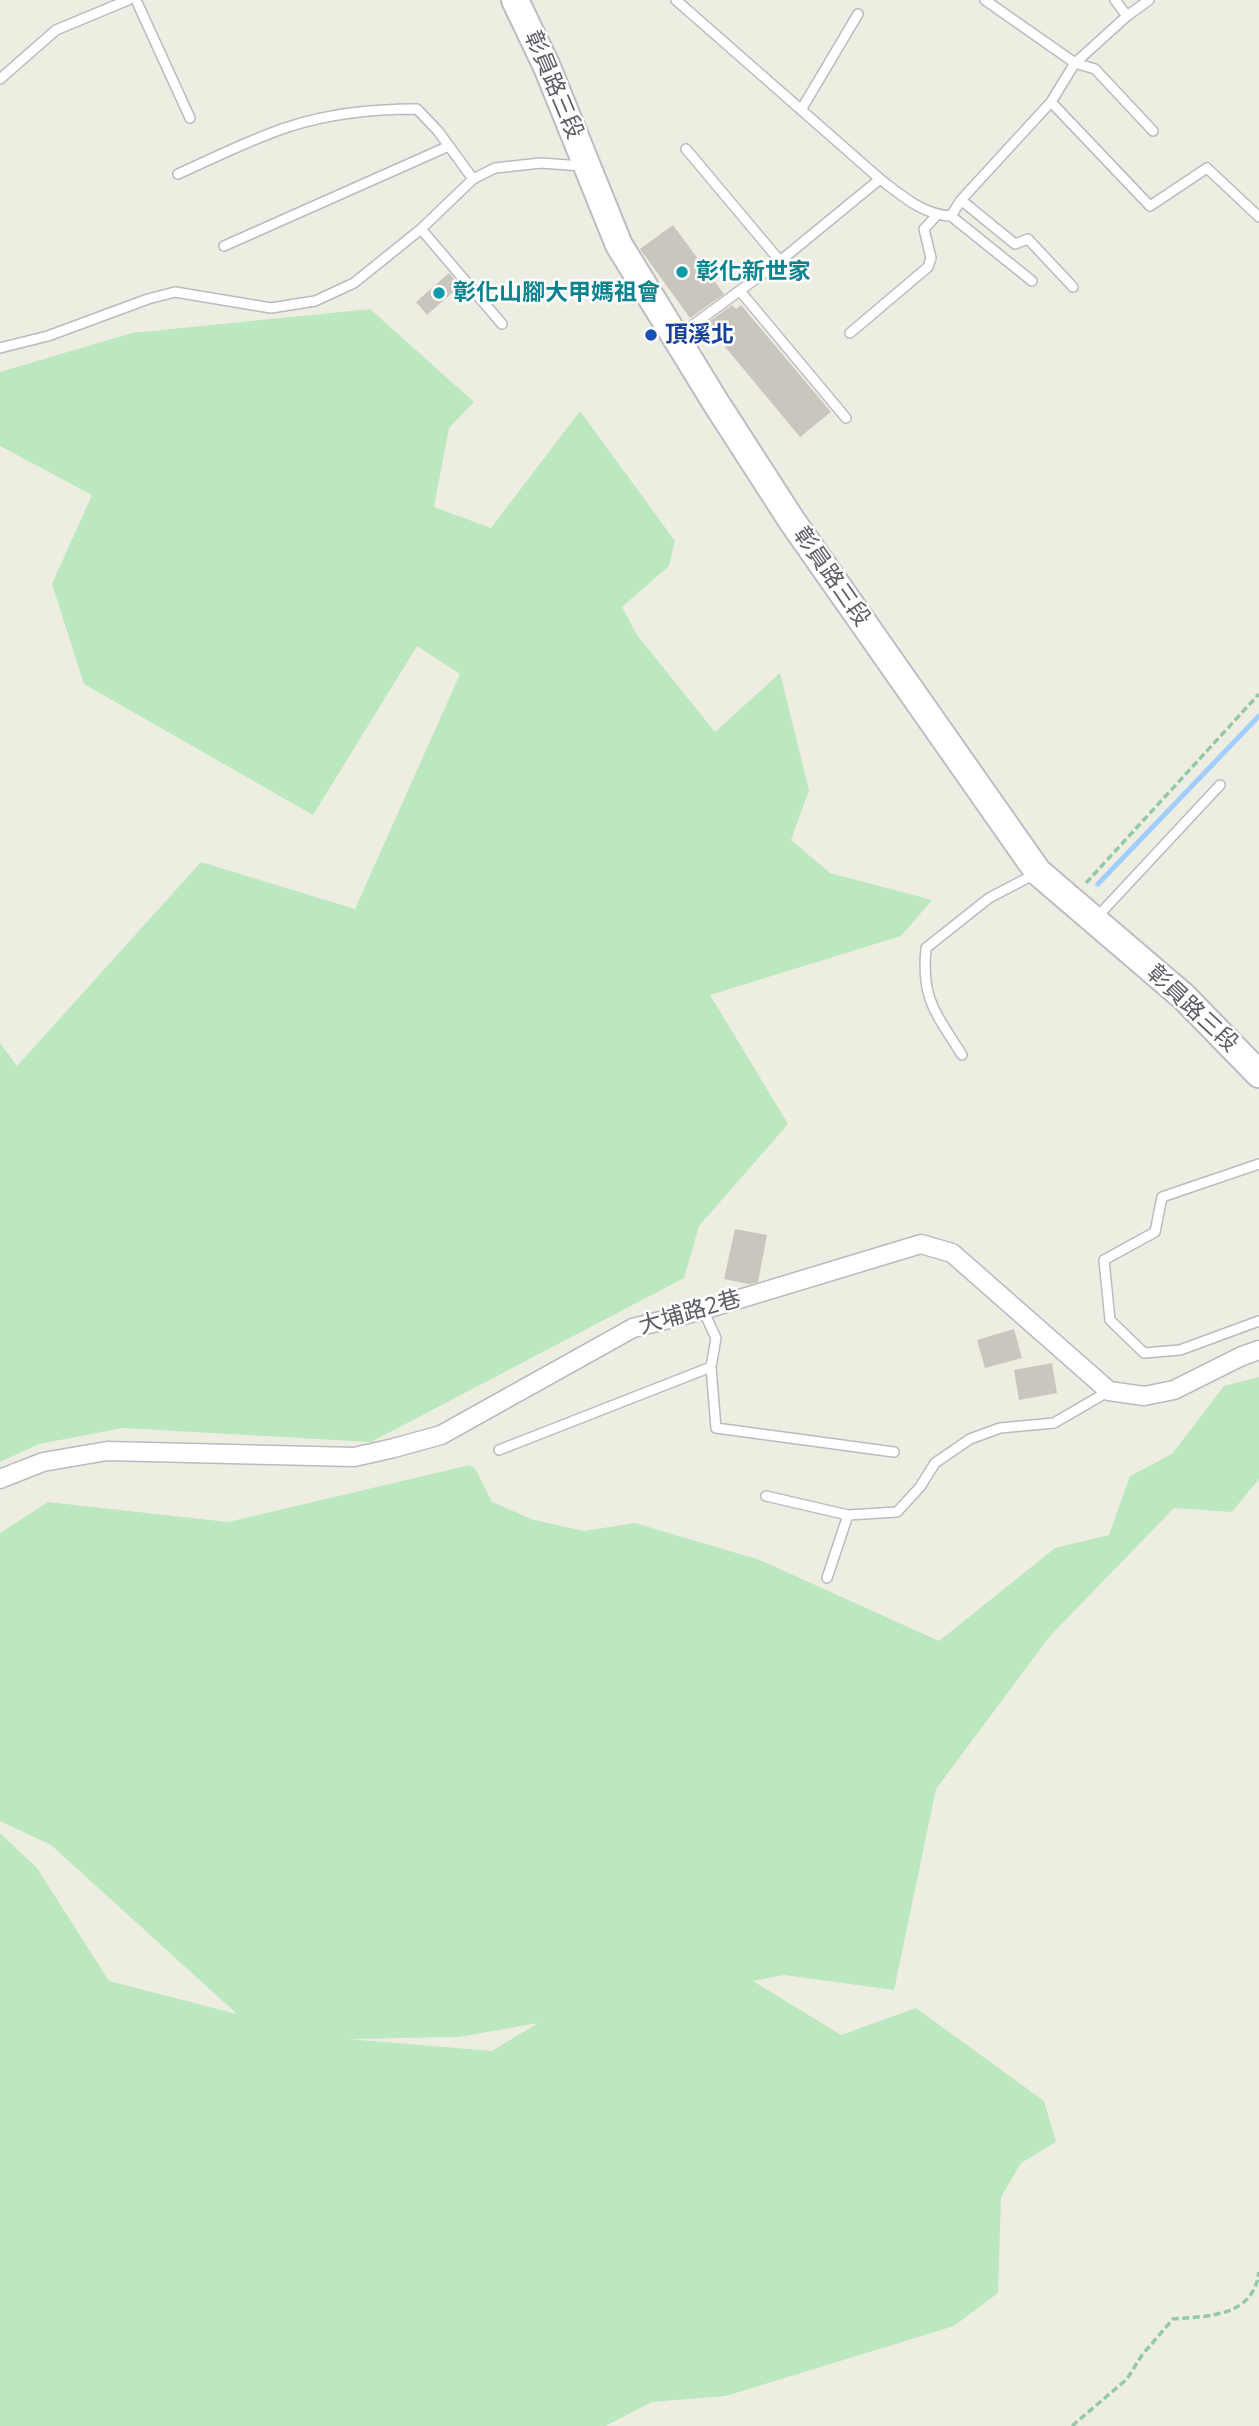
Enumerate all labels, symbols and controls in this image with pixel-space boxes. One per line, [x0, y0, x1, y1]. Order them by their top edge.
street label: 彰員路三段 [518, 27, 588, 143]
place label: 彰化新世家 [696, 258, 811, 286]
marker: 彰化新世家 [674, 264, 690, 280]
place label: 彰化山腳大甲媽祖會 [453, 279, 660, 307]
marker: 彰化山腳大甲媽祖會 [431, 285, 447, 301]
place label: 頂溪北 [665, 321, 734, 349]
marker: 頂溪北 [643, 327, 659, 343]
street label: 彰員路三段 [787, 522, 875, 632]
street label: 彰員路三段 [1141, 960, 1243, 1058]
street label: 大埔路2巷 [636, 1285, 744, 1341]

